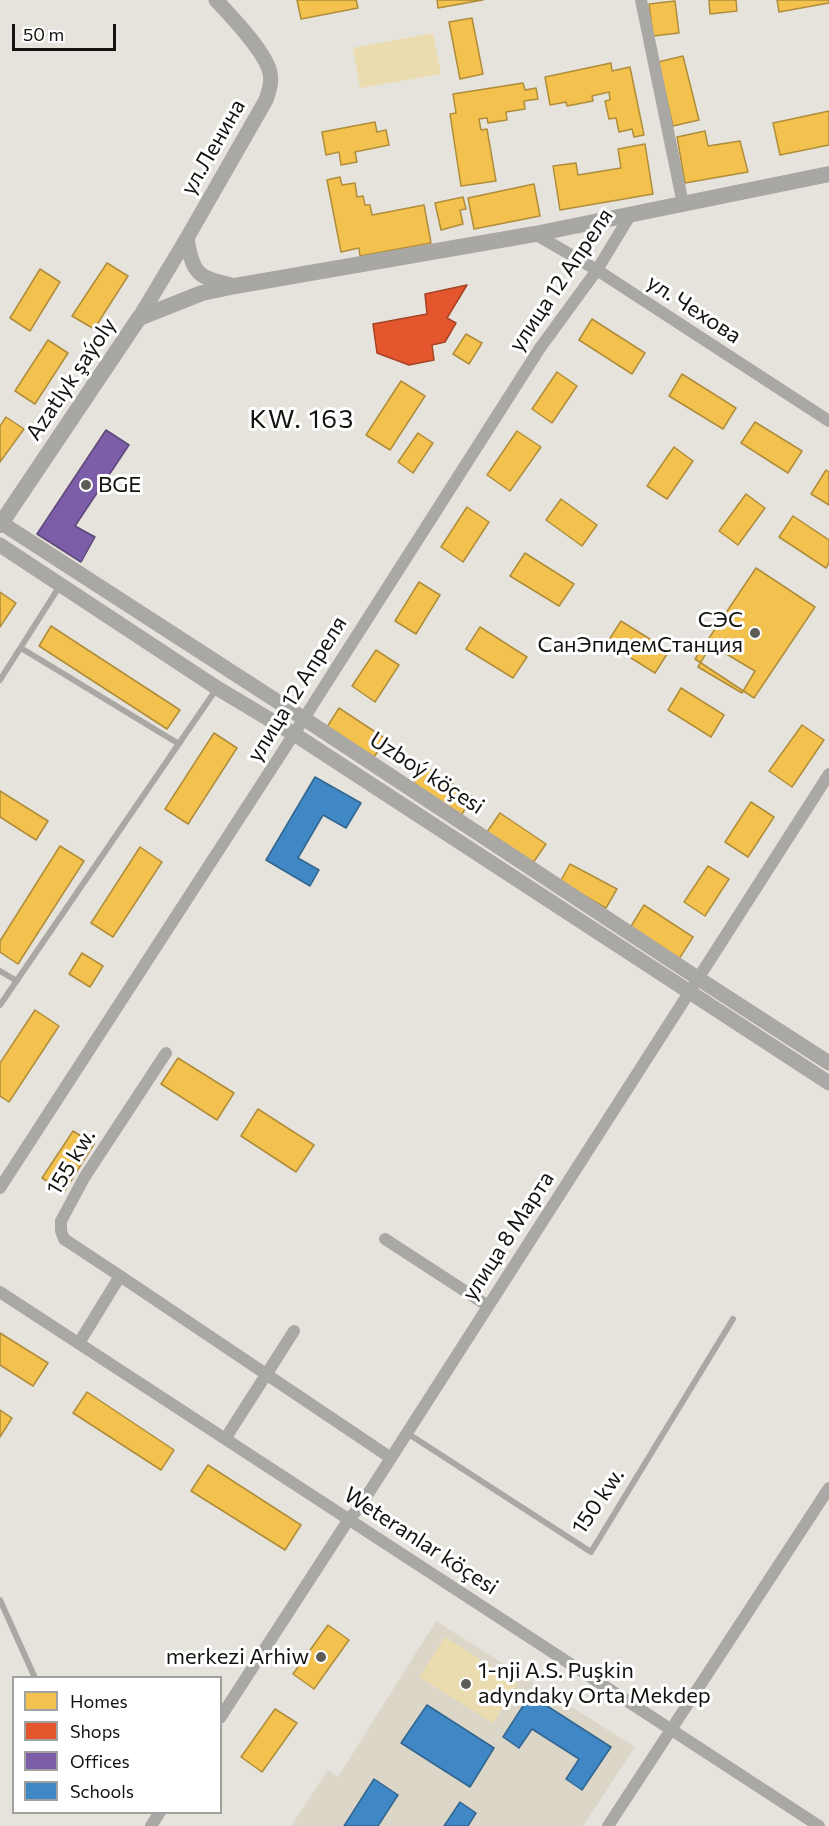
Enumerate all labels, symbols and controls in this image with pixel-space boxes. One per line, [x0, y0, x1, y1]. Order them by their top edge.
scale bar [15, 12, 118, 50]
text: 50 m [23, 23, 64, 45]
street label: ул.Ленина [175, 95, 251, 199]
street label: улица 12 Апреля [503, 204, 619, 356]
street label: ул. Чехова [642, 269, 746, 349]
street label: Azatlyk şaýoly [20, 313, 122, 445]
district label: KW. 163 [249, 403, 355, 435]
place label: BGE [98, 472, 141, 498]
marker: BGE [79, 478, 93, 492]
place label: СЭС СанЭпидемСтанция [538, 607, 743, 658]
street label: улица 12 Апреля [242, 611, 352, 767]
marker: СЭС СанЭпидемСтанция [748, 626, 762, 640]
street label: Uzboý köçesi [365, 726, 489, 820]
street label: 155 kw. [41, 1124, 101, 1200]
street label: улица 8 Марта [456, 1166, 560, 1306]
street label: 150 kw. [566, 1463, 630, 1539]
street label: Weteranlar köçesi [339, 1481, 503, 1601]
place label: merkezi Arhiw [166, 1644, 309, 1670]
marker: merkezi Arhiw [314, 1650, 328, 1664]
place label: 1-nji A.S. Puşkin adyndaky Orta Mekdep [478, 1658, 711, 1710]
legend [12, 1676, 222, 1814]
marker: 1-nji A.S. Puşkin adyndaky Orta Mekdep [459, 1677, 473, 1691]
text: Homes [70, 1690, 128, 1712]
text: Shops [70, 1720, 120, 1742]
text: Offices [70, 1750, 130, 1772]
text: Schools [70, 1780, 134, 1802]

